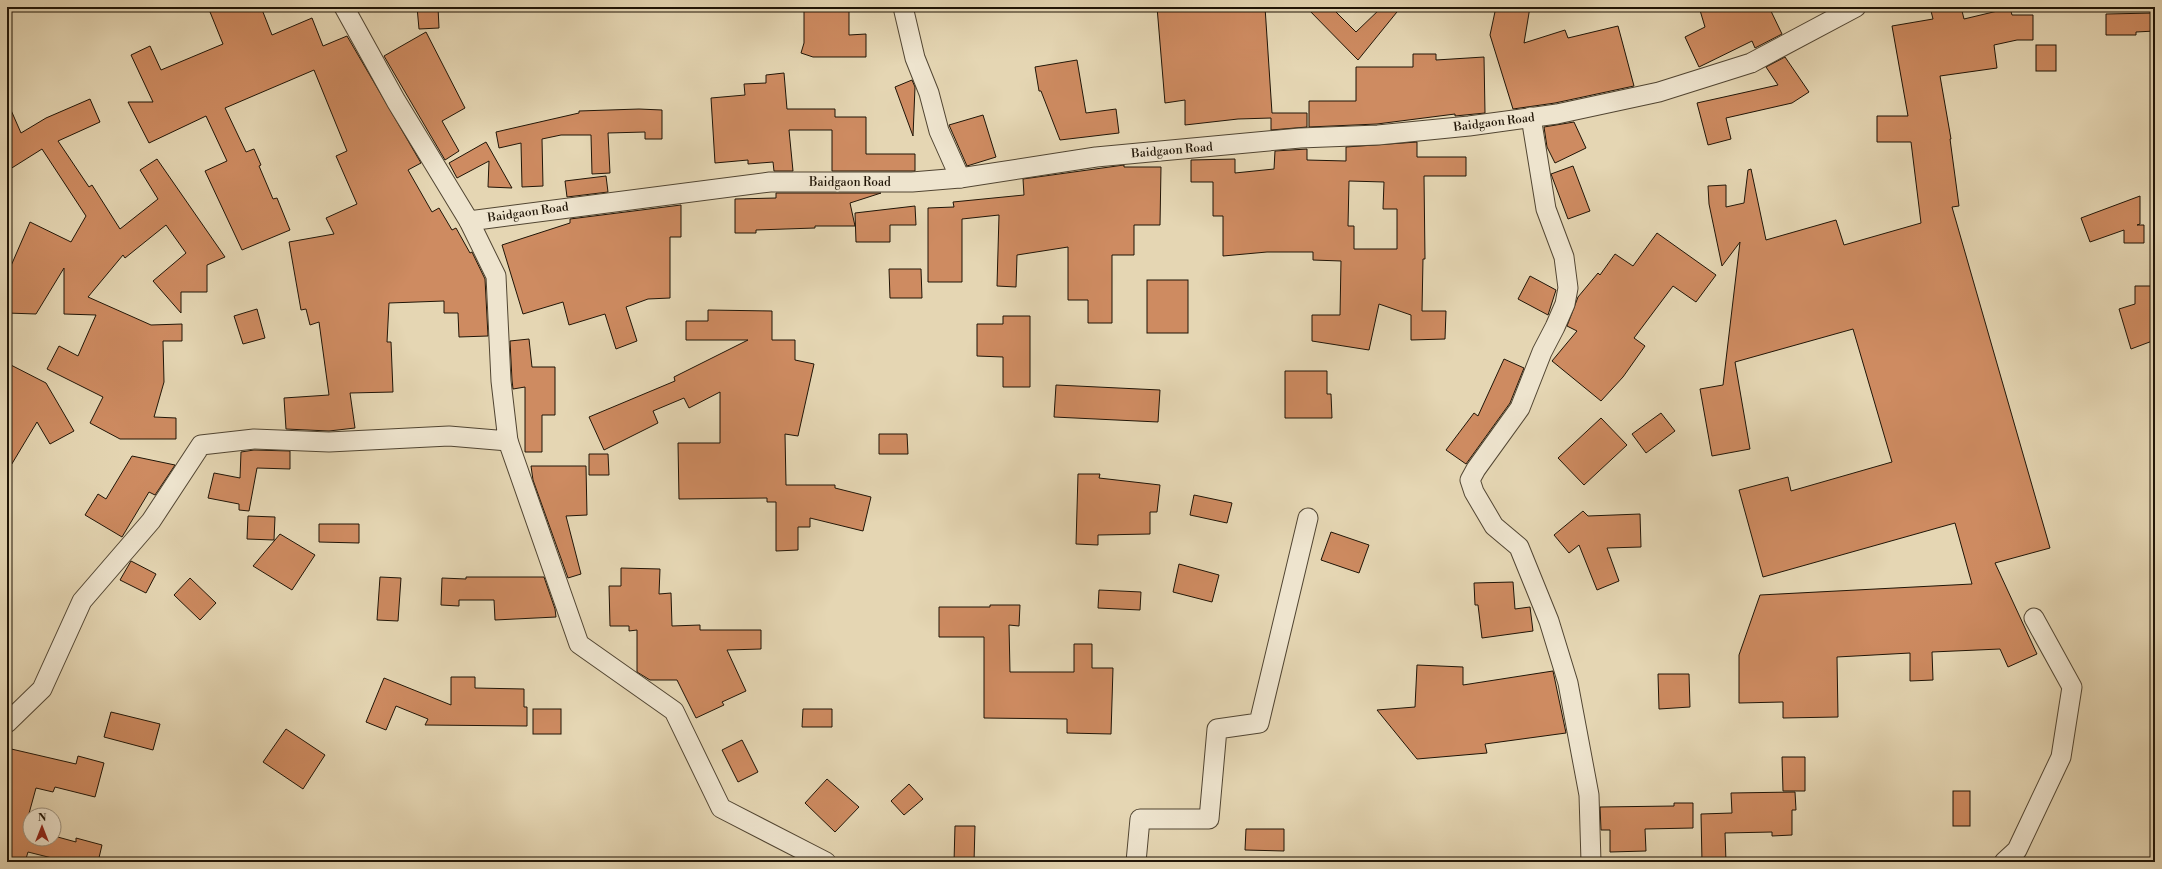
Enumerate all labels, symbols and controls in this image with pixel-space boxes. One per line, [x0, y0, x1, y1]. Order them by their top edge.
street label: Baidgaon Road [1452, 110, 1536, 135]
street label: Baidgaon Road [1130, 139, 1214, 162]
street label: Baidgaon Road [808, 175, 891, 190]
street label: Baidgaon Road [486, 199, 570, 226]
north arrow [22, 807, 62, 847]
text: N [38, 811, 47, 825]

